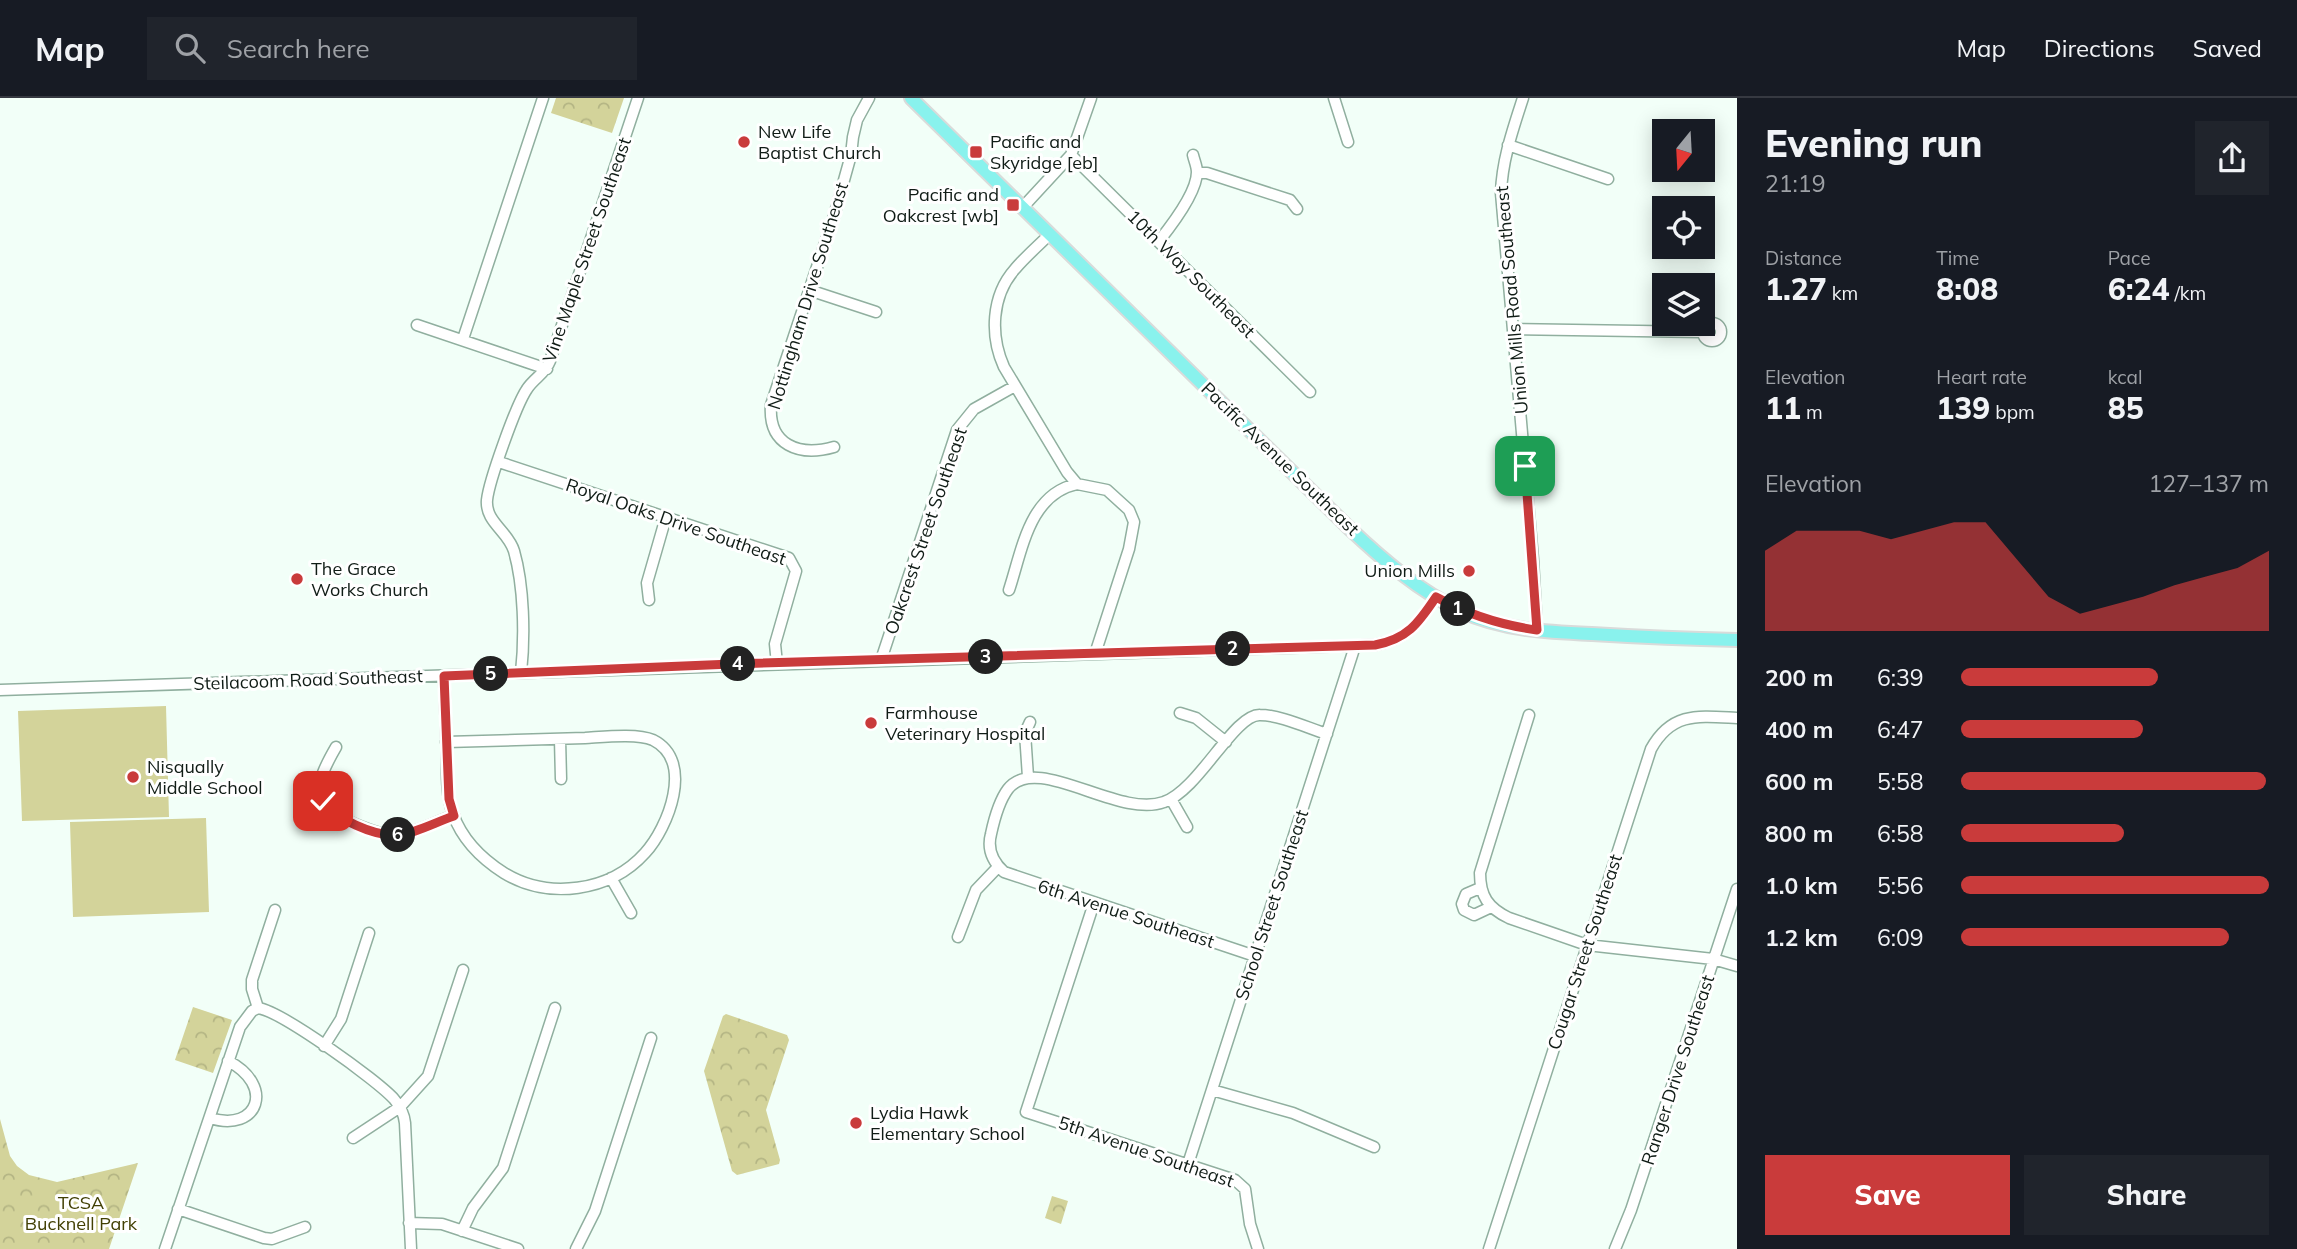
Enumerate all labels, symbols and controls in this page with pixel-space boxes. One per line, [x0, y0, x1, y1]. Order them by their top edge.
search box [147, 17, 637, 80]
text: Map [35, 28, 105, 69]
icon: search [171, 29, 209, 67]
text: Search here [227, 32, 370, 65]
text: Map [1956, 33, 2006, 63]
text: Directions [2044, 33, 2155, 63]
text: Saved [2193, 33, 2262, 63]
north arrow [1652, 119, 1715, 182]
map controls [1652, 119, 1715, 336]
text: Evening run [1765, 119, 1983, 167]
place label: New Life Baptist Church [758, 120, 881, 164]
button: share [2195, 121, 2269, 195]
place label: Pacific and Skyridge [eb] [990, 130, 1098, 174]
street label: Vine Maple Street Southeast [537, 134, 636, 365]
marker: New Life Baptist Church [736, 134, 752, 150]
marker: Pacific and Skyridge [eb] [968, 144, 984, 160]
text: 21:19 [1765, 169, 1825, 198]
street label: Nottingham Drive Southeast [762, 180, 853, 412]
place label: Pacific and Oakcrest [wb] [883, 183, 999, 227]
street label: Union Mills Road Southeast [1490, 185, 1533, 415]
button: locate [1652, 196, 1715, 259]
marker: Pacific and Oakcrest [wb] [1005, 197, 1021, 213]
street label: 10th Way Southeast [1123, 205, 1260, 342]
text: Distance [1765, 246, 1842, 270]
text: Time [1936, 246, 1979, 270]
text: Pace [2108, 246, 2151, 270]
text: 1.27 [1765, 270, 1827, 308]
text: 8:08 [1936, 270, 1998, 308]
text: 6:24 [2108, 270, 2169, 308]
button: layers [1652, 273, 1715, 336]
text: km [1827, 281, 1858, 305]
text: /km [2169, 281, 2206, 305]
text: Elevation [1765, 365, 1845, 389]
text: Heart rate [1936, 365, 2027, 389]
text: kcal [2108, 365, 2142, 389]
street label: Pacific Avenue Southeast [1196, 377, 1364, 540]
text: 11 [1765, 389, 1801, 427]
text: 139 [1936, 389, 1990, 427]
text: 85 [2108, 389, 2144, 427]
text: m [1801, 400, 1823, 424]
text: bpm [1990, 400, 2035, 424]
street label: Oakcrest Street Southeast [879, 424, 972, 637]
pin [1495, 436, 1555, 496]
icon: arrive [1506, 447, 1544, 485]
text: Elevation [1765, 469, 1862, 498]
text: 127–137 m [2148, 469, 2269, 498]
street label: Royal Oaks Drive Southeast [563, 473, 789, 570]
place label: The Grace Works Church [311, 557, 429, 601]
place label: Union Mills [1364, 559, 1455, 582]
marker: Union Mills [1461, 563, 1477, 579]
marker: The Grace Works Church [289, 571, 305, 587]
pin: 1 [1440, 592, 1476, 626]
text: 1 [1452, 596, 1463, 620]
pin: 2 [1216, 632, 1250, 666]
text: 2 [1227, 636, 1238, 660]
pin: 3 [968, 640, 1004, 674]
text: 3 [980, 644, 991, 668]
pin: 4 [720, 646, 756, 682]
text: 4 [732, 651, 743, 675]
pin: 5 [474, 656, 508, 692]
text: 5 [485, 661, 496, 685]
text: 200 m [1765, 663, 1833, 692]
text: 6:39 [1877, 663, 1924, 692]
street label: Steilacoom Road Southeast [193, 664, 423, 695]
place label: Farmhouse Veterinary Hospital [885, 701, 1045, 745]
marker: Farmhouse Veterinary Hospital [863, 715, 879, 731]
text: 400 m [1765, 715, 1833, 744]
text: 6:47 [1877, 715, 1924, 744]
place label: Nisqually Middle School [147, 755, 263, 799]
text: 600 m [1765, 767, 1833, 796]
text: 5:58 [1877, 767, 1924, 796]
marker: Nisqually Middle School [125, 769, 141, 785]
pin [293, 771, 353, 831]
icon: check [304, 782, 342, 820]
street label: School Street Southeast [1230, 807, 1313, 1003]
pin: 6 [380, 818, 416, 852]
text: 800 m [1765, 819, 1833, 848]
text: 6:58 [1877, 819, 1924, 848]
text: 6 [392, 822, 403, 846]
street label: Cougar Street Southeast [1542, 851, 1627, 1052]
text: 1.0 km [1765, 871, 1838, 900]
text: 5:56 [1877, 871, 1924, 900]
street label: 6th Avenue Southeast [1035, 874, 1217, 953]
text: 1.2 km [1765, 923, 1838, 952]
text: 6:09 [1877, 923, 1924, 952]
street label: Ranger Drive Southeast [1636, 972, 1719, 1168]
place label: Lydia Hawk Elementary School [870, 1101, 1025, 1145]
street label: 5th Avenue Southeast [1055, 1111, 1237, 1192]
marker: Lydia Hawk Elementary School [848, 1115, 864, 1131]
button: Save [1765, 1155, 2010, 1235]
button: Share [2024, 1155, 2269, 1235]
park label: TCSA Bucknell Park [25, 1191, 138, 1235]

